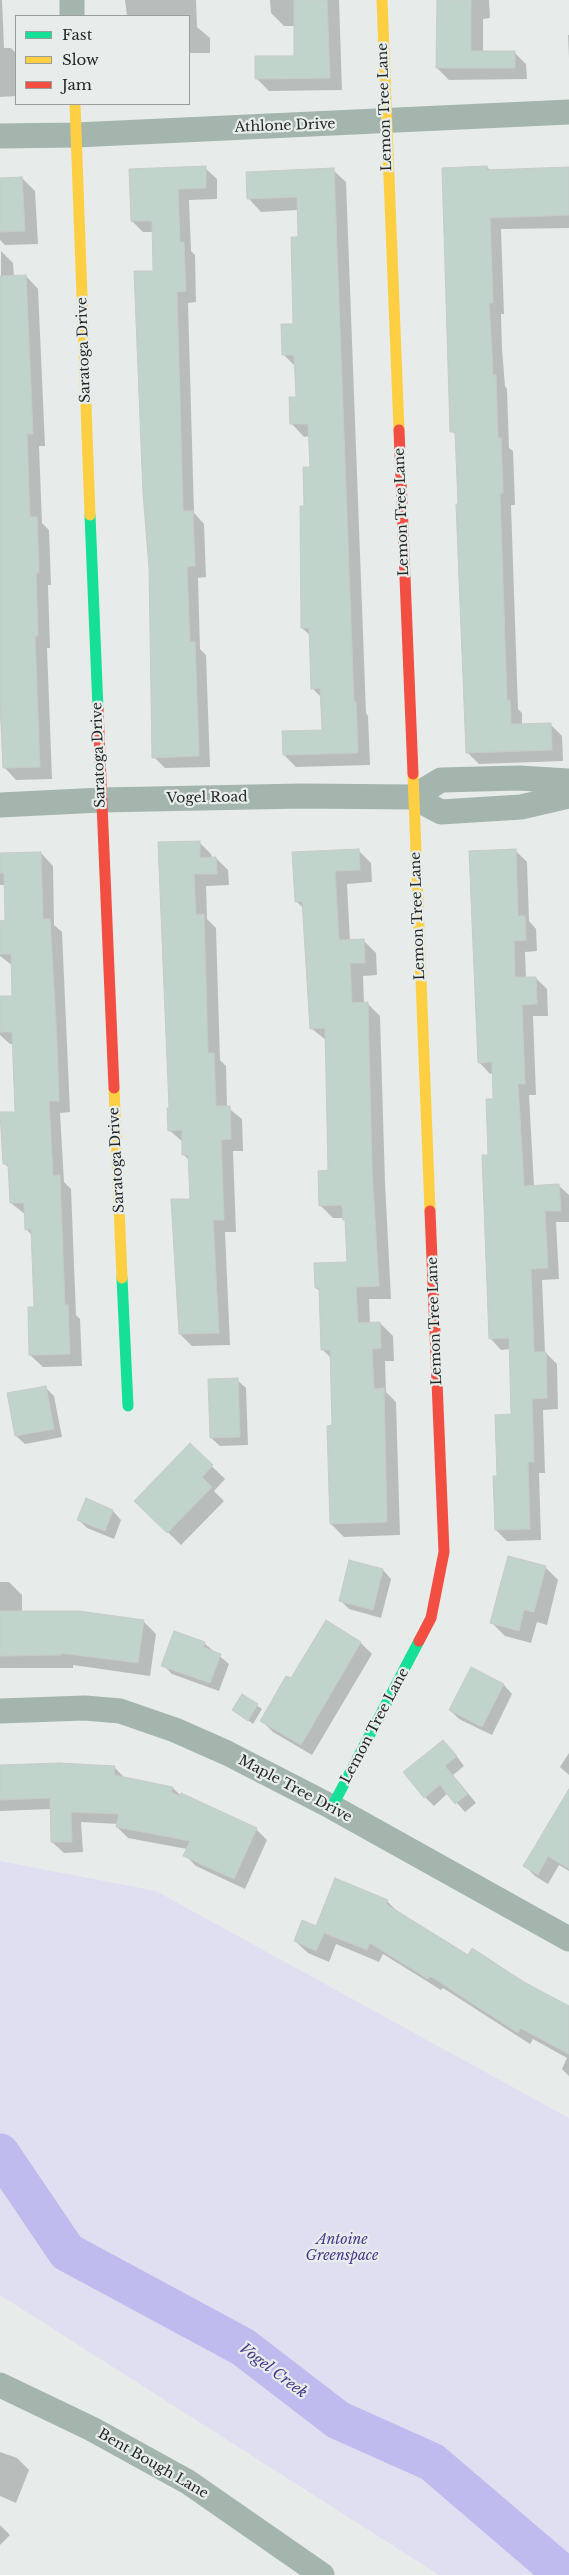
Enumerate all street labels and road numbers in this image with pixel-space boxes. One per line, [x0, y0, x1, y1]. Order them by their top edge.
street label: Lemon Tree Lane [374, 43, 396, 171]
street label: Athlone Drive [234, 116, 336, 136]
street label: Saratoga Drive [74, 297, 94, 403]
street label: Lemon Tree Lane [391, 448, 413, 576]
street label: Saratoga Drive [89, 702, 109, 808]
street label: Vogel Road [166, 789, 248, 807]
street label: Lemon Tree Lane [407, 852, 429, 980]
street label: Saratoga Drive [106, 1107, 128, 1213]
street label: Lemon Tree Lane [424, 1257, 446, 1385]
street label: Lemon Tree Lane [337, 1665, 413, 1787]
street label: Maple Tree Drive [235, 1752, 355, 1826]
street label: Bent Bough Lane [95, 2426, 211, 2502]

